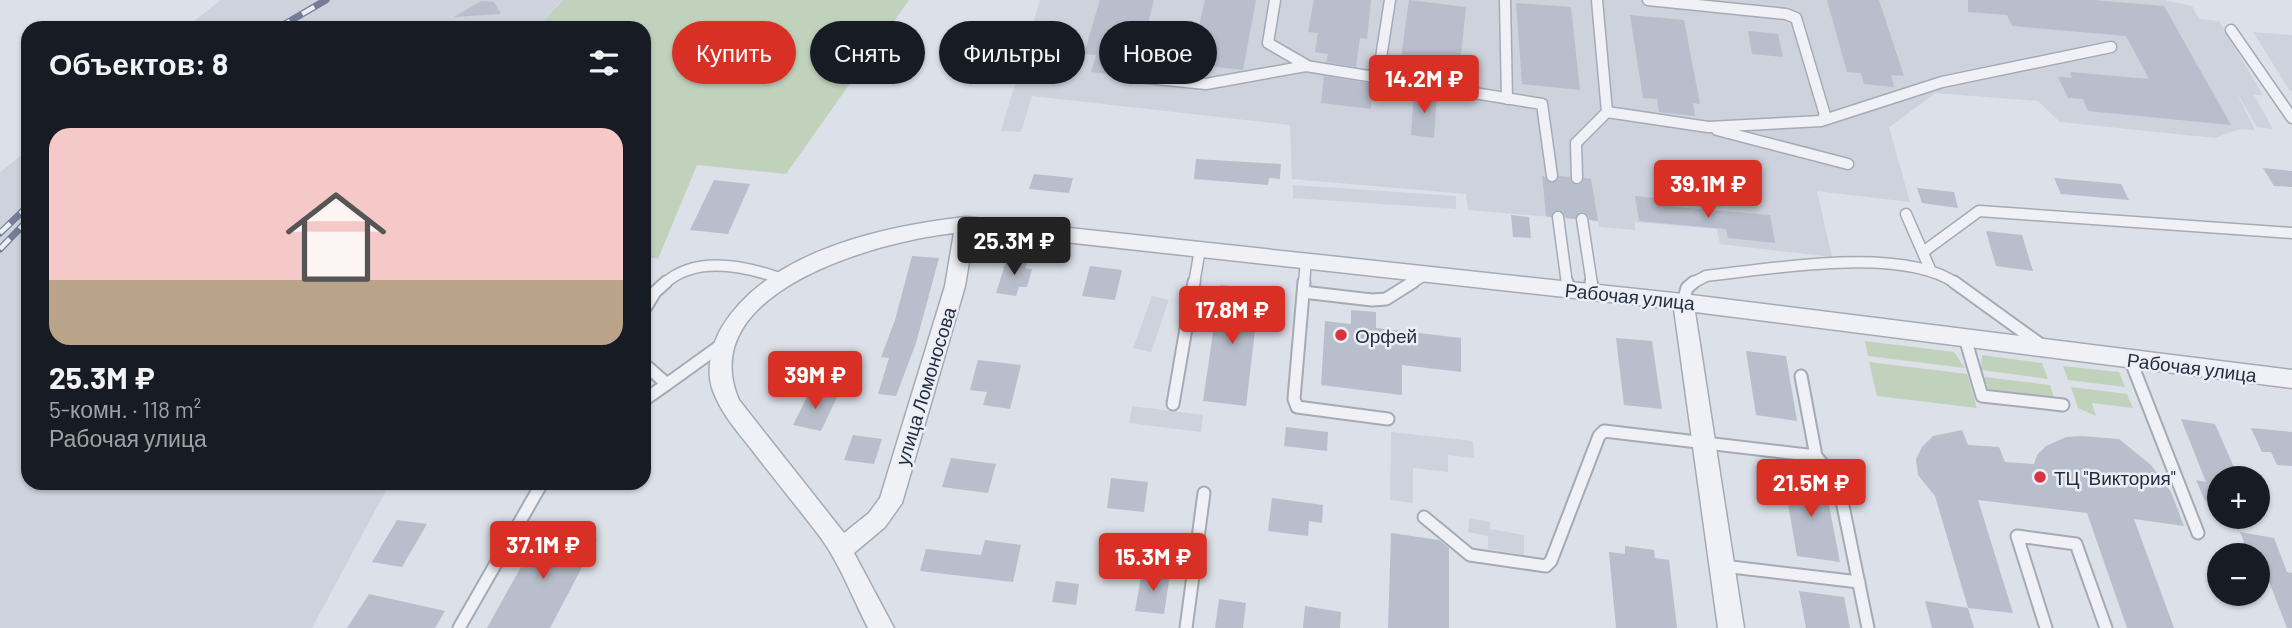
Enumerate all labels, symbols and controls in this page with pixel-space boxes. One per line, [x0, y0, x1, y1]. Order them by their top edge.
chip: Купить [672, 21, 796, 84]
chip: Снять [810, 21, 925, 84]
chip: Фильтры [939, 21, 1085, 84]
chip: Новое [1099, 21, 1217, 84]
icon: filters [585, 44, 623, 82]
text: Объектов: 8 [49, 45, 228, 81]
pin: 14.2M ₽ [1359, 55, 1489, 115]
text: 14.2M ₽ [1385, 64, 1463, 92]
pin: 39.1M ₽ [1643, 160, 1773, 220]
text: 39.1M ₽ [1670, 169, 1746, 197]
icon: home [273, 174, 399, 300]
pin: 25.3M ₽ [949, 218, 1079, 277]
text: 25.3M ₽ [973, 226, 1055, 254]
street label: Рабочая улица [1564, 278, 1696, 314]
pin: 17.8M ₽ [1167, 286, 1297, 346]
text: 17.8M ₽ [1195, 295, 1269, 323]
street label: улица Ломоносова [890, 304, 960, 468]
place label: Орфей [1355, 324, 1417, 347]
marker: Орфей [1333, 327, 1349, 343]
street label: Рабочая улица [2126, 348, 2259, 386]
pin: 39M ₽ [766, 352, 864, 411]
text: 25.3M ₽ [49, 359, 155, 395]
text: 39M ₽ [784, 360, 846, 388]
text: 5-комн. · 118 m² [49, 395, 201, 423]
text: Рабочая улица [49, 424, 207, 452]
pin: 21.5M ₽ [1746, 460, 1876, 519]
place label: ТЦ "Виктория" [2054, 466, 2176, 489]
map controls [2207, 466, 2270, 606]
button: + [2207, 466, 2270, 529]
text: 21.5M ₽ [1773, 468, 1849, 496]
marker: ТЦ "Виктория" [2032, 469, 2048, 485]
pin: 37.1M ₽ [478, 522, 608, 581]
text: 37.1M ₽ [506, 530, 580, 558]
pin: 15.3M ₽ [1088, 534, 1218, 593]
text: 15.3M ₽ [1115, 542, 1191, 570]
button: − [2207, 543, 2270, 606]

